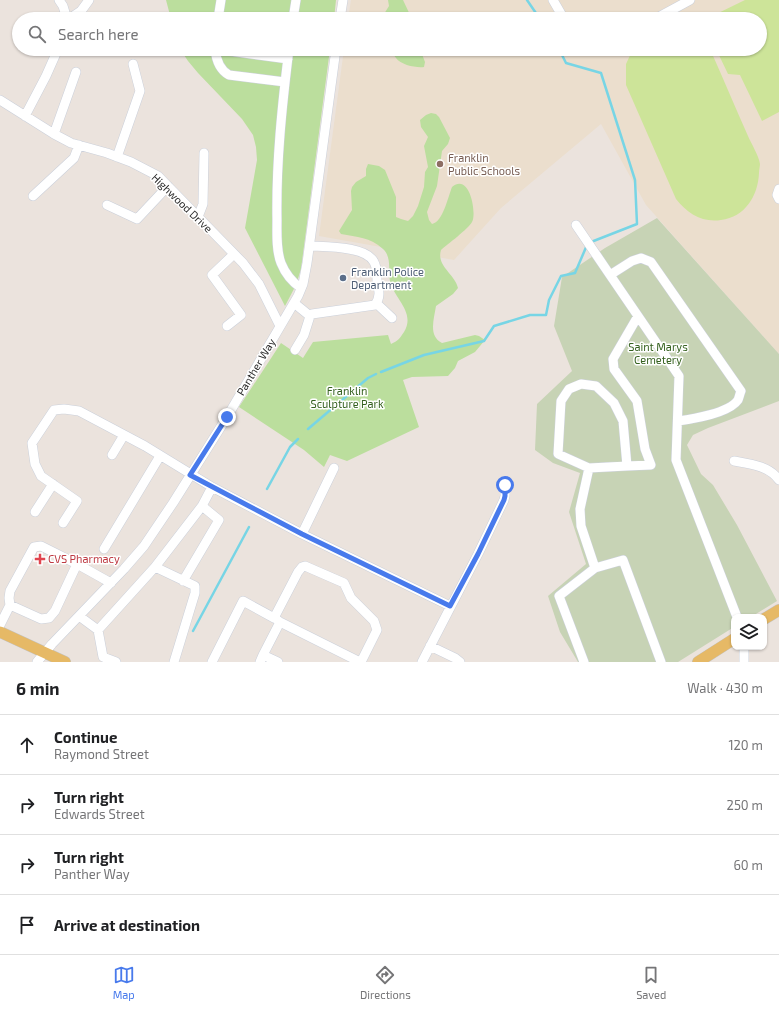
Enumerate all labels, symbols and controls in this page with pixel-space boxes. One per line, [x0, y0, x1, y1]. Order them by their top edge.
search box [12, 12, 767, 56]
icon: search [26, 23, 48, 45]
text: Search here [58, 25, 139, 43]
place label: Franklin Public Schools [448, 151, 521, 177]
marker: Franklin Public Schools [435, 159, 445, 169]
street label: Highwood Drive [149, 171, 215, 235]
place label: Franklin Police Department [351, 265, 424, 291]
marker: Franklin Police Department [338, 273, 348, 283]
street label: Panther Way [234, 336, 278, 398]
park label: Saint Marys Cemetery [628, 340, 688, 366]
park label: Franklin Sculpture Park [310, 384, 384, 410]
route end [218, 408, 236, 426]
route start [496, 476, 514, 494]
place label: CVS Pharmacy [48, 552, 120, 565]
marker: CVS Pharmacy [35, 554, 45, 564]
map controls [731, 614, 767, 650]
button: layers [731, 614, 767, 650]
text: 6 min [16, 678, 60, 698]
text: Walk · 430 m [687, 680, 763, 696]
text: Continue [54, 728, 117, 746]
icon: ahead [16, 734, 38, 756]
text: 120 m [728, 737, 763, 753]
text: Raymond Street [54, 746, 149, 762]
text: Turn right [54, 788, 124, 806]
icon: right [16, 794, 38, 816]
text: 250 m [727, 797, 763, 813]
text: Edwards Street [54, 806, 145, 822]
text: Turn right [54, 848, 124, 866]
icon: right [16, 854, 38, 876]
text: 60 m [733, 857, 763, 873]
text: Panther Way [54, 866, 130, 882]
icon: arrive [16, 914, 38, 936]
text: Arrive at destination [54, 916, 200, 934]
tab: Map [113, 964, 135, 1001]
tab: Directions [360, 964, 411, 1001]
tab: Saved [636, 964, 666, 1001]

